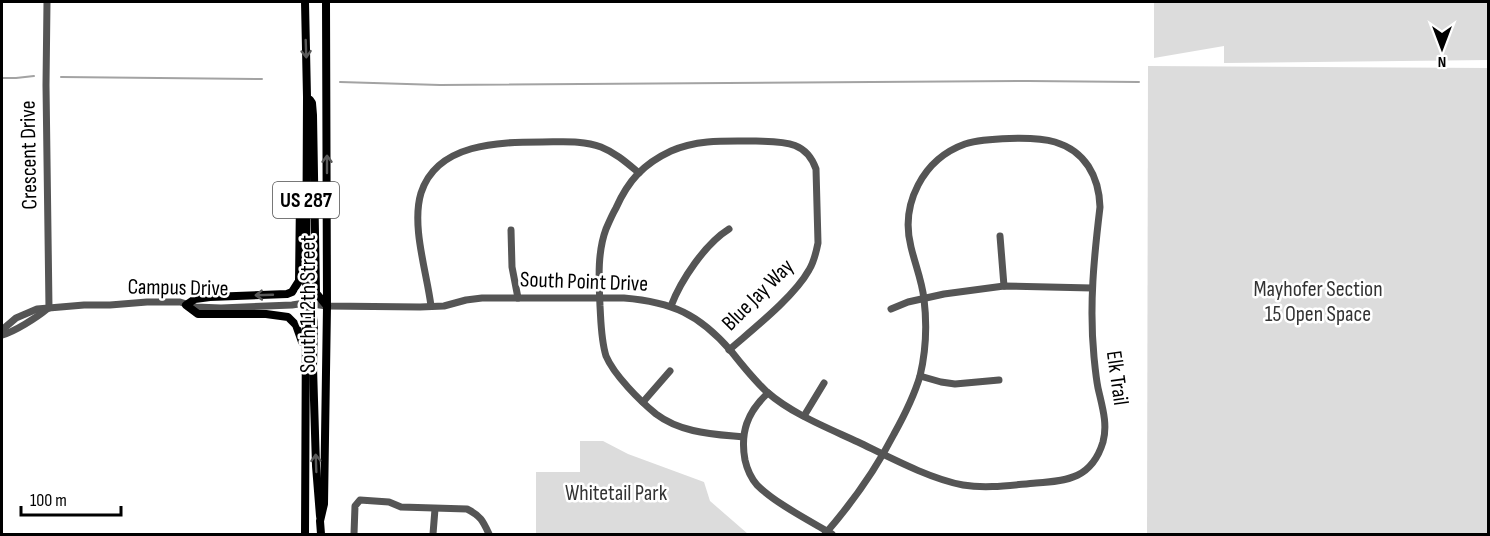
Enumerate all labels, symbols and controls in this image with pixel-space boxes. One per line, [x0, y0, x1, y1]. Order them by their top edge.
north arrow [1412, 18, 1472, 78]
one-way arrow [300, 39, 311, 59]
text: N [1438, 52, 1446, 71]
street label: Crescent Drive [15, 100, 43, 210]
one-way arrow [321, 154, 333, 174]
road number: US 287 [273, 182, 339, 218]
street label: South 112th Street [295, 235, 322, 373]
street label: Blue Jay Way [716, 253, 800, 337]
street label: South Point Drive [520, 266, 648, 298]
street label: Campus Drive [127, 274, 229, 302]
park label: Mayhofer Section 15 Open Space [1253, 276, 1383, 328]
one-way arrow [255, 289, 275, 300]
street label: Elk Trail [1100, 349, 1134, 407]
one-way arrow [310, 454, 321, 473]
scale bar [21, 479, 122, 517]
park label: Whitetail Park [565, 480, 668, 507]
text: 100 m [30, 490, 67, 511]

